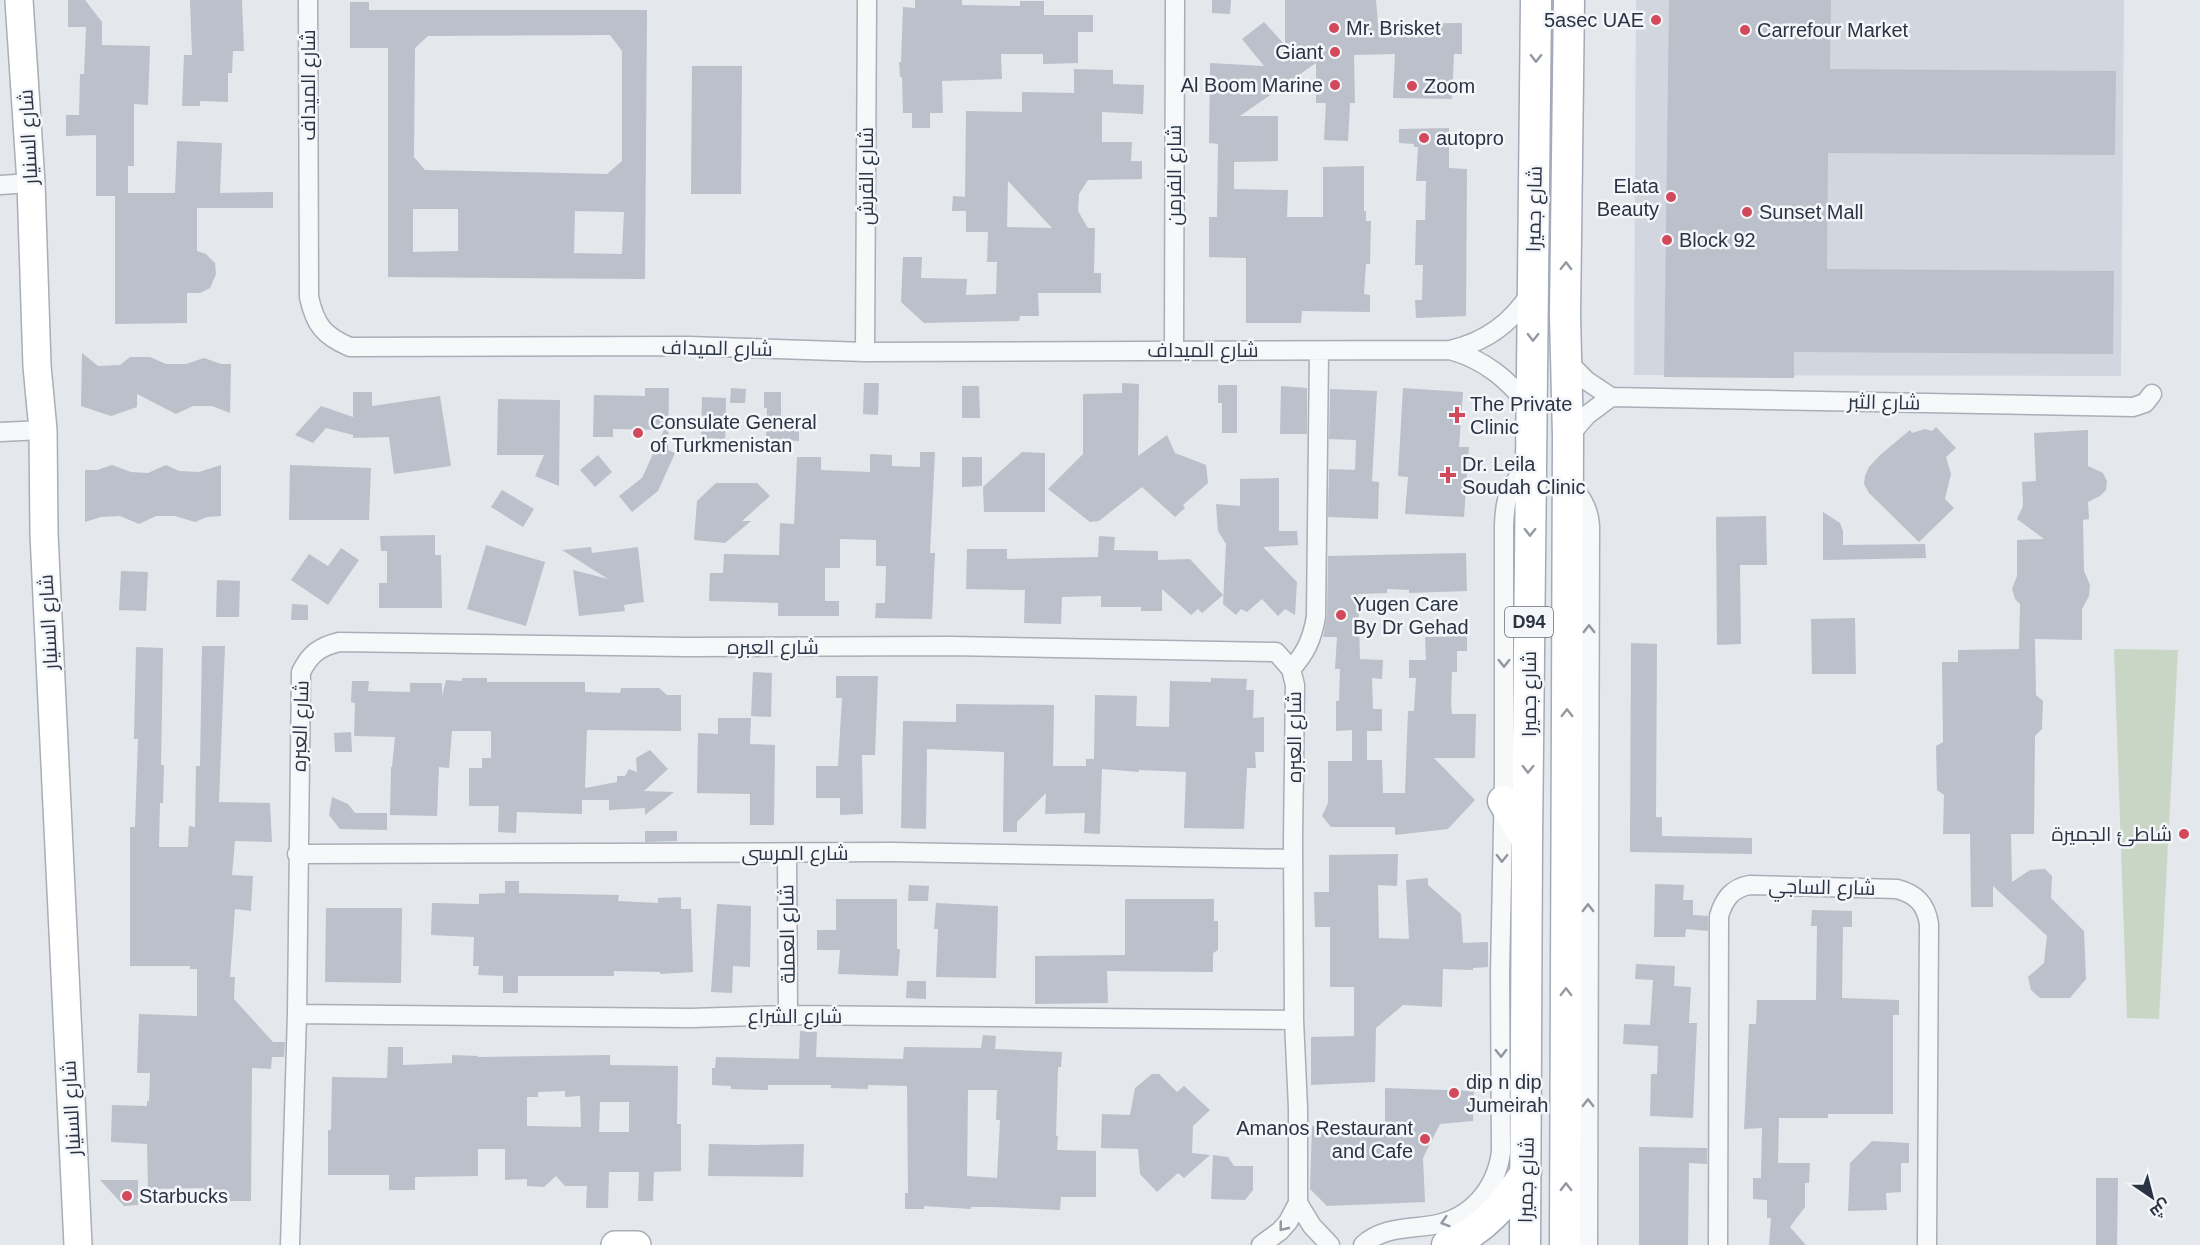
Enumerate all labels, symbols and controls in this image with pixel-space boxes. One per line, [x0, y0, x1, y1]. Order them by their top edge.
place label: 5asec UAE [1544, 9, 1644, 31]
marker: 5asec UAE [1649, 13, 1663, 27]
place label: Mr. Brisket [1346, 17, 1441, 39]
place label: Carrefour Market [1757, 19, 1909, 41]
marker: Mr. Brisket [1327, 21, 1341, 35]
marker: Carrefour Market [1738, 23, 1752, 37]
street label: شارع الميداف [297, 29, 322, 141]
place label: Giant [1275, 41, 1323, 63]
marker: Giant [1328, 45, 1342, 59]
one-way arrow [1530, 54, 1542, 63]
place label: Al Boom Marine [1181, 74, 1323, 96]
place label: Zoom [1424, 75, 1475, 97]
marker: Al Boom Marine [1328, 78, 1342, 92]
marker: Zoom [1405, 79, 1419, 93]
street label: شارع السنيار [15, 89, 45, 186]
street label: شارع الفرمن [1163, 125, 1188, 225]
street label: شارع القرش [855, 127, 880, 225]
place label: autopro [1436, 127, 1504, 149]
marker: autopro [1417, 131, 1431, 145]
street label: شارع جميرا [1522, 166, 1549, 252]
place label: Elata Beauty [1597, 175, 1660, 220]
marker: Elata Beauty [1664, 190, 1678, 204]
place label: Sunset Mall [1759, 201, 1864, 223]
marker: Sunset Mall [1740, 205, 1754, 219]
place label: Block 92 [1679, 229, 1756, 251]
marker: Block 92 [1660, 233, 1674, 247]
one-way arrow [1560, 261, 1572, 270]
one-way arrow [1527, 333, 1539, 342]
street label: شارع الميداف [661, 336, 773, 363]
street label: شارع الميداف [1147, 339, 1259, 364]
street label: شارع الثبر [1846, 390, 1921, 417]
place label: The Private Clinic [1470, 393, 1572, 438]
marker: The Private Clinic [1448, 406, 1466, 424]
place label: Consulate General of Turkmenistan [650, 411, 817, 456]
marker: Consulate General of Turkmenistan [631, 426, 645, 440]
place label: Dr. Leila Soudah Clinic [1462, 453, 1585, 498]
marker: Dr. Leila Soudah Clinic [1439, 466, 1457, 484]
one-way arrow [1524, 528, 1536, 537]
street label: شارع السنيار [35, 574, 65, 671]
place label: Yugen Care By Dr Gehad [1353, 593, 1469, 638]
road number: D94 [1505, 607, 1553, 637]
marker: Yugen Care By Dr Gehad [1334, 608, 1348, 622]
one-way arrow [1583, 624, 1595, 633]
street label: شارع العبره [727, 636, 819, 661]
street label: شارع جميرا [1518, 651, 1543, 737]
one-way arrow [1498, 659, 1510, 668]
street label: شارع العبره [287, 680, 316, 772]
street label: شارع العبره [1283, 691, 1308, 783]
one-way arrow [1560, 708, 1573, 717]
one-way arrow [1522, 765, 1534, 774]
place label: شاطئ الجميرة [2051, 823, 2172, 847]
marker: شاطئ الجميرة [2177, 827, 2191, 841]
street label: شارع المرسى [742, 842, 848, 867]
one-way arrow [1496, 854, 1508, 863]
street label: شارع الساجي [1768, 875, 1876, 904]
street label: شارع العملة [775, 884, 802, 984]
one-way arrow [1582, 903, 1594, 912]
one-way arrow [1560, 987, 1572, 996]
street label: شارع الشراع [748, 1005, 842, 1030]
one-way arrow [1495, 1049, 1507, 1058]
street label: شارع السنيار [58, 1060, 88, 1157]
place label: dip n dip Jumeirah [1466, 1071, 1548, 1116]
marker: dip n dip Jumeirah [1447, 1086, 1461, 1100]
one-way arrow [1582, 1098, 1594, 1107]
place label: Amanos Restaurant and Cafe [1236, 1117, 1413, 1162]
marker: Amanos Restaurant and Cafe [1418, 1132, 1432, 1146]
street label: شارع جميرا [1514, 1137, 1541, 1223]
north arrow [2122, 1167, 2182, 1227]
one-way arrow [1560, 1182, 1572, 1191]
place label: Starbucks [139, 1185, 228, 1207]
marker: Starbucks [120, 1189, 134, 1203]
text: ش [2146, 1195, 2174, 1222]
one-way arrow [1440, 1215, 1451, 1227]
one-way arrow [1279, 1220, 1290, 1231]

